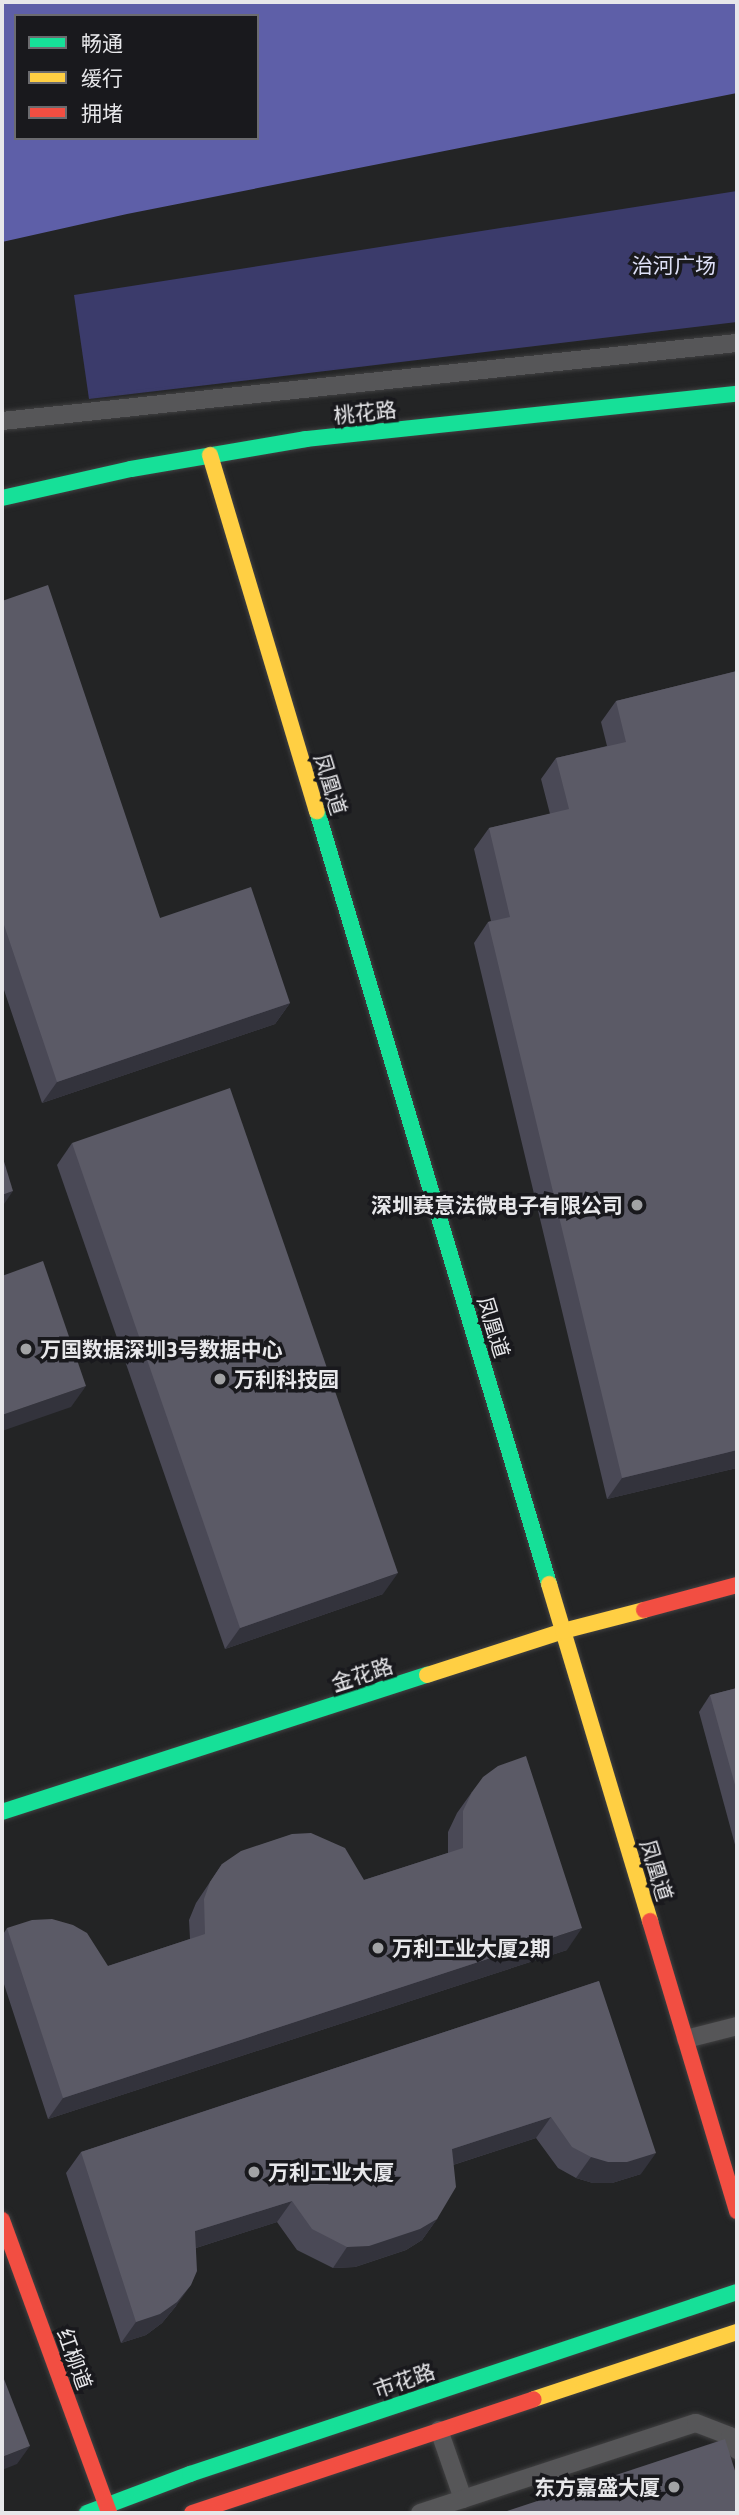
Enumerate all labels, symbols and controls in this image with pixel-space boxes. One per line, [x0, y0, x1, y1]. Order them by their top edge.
legend [14, 14, 259, 140]
text: 畅通 [81, 27, 123, 59]
text: 缓行 [81, 62, 123, 94]
text: 拥堵 [81, 97, 123, 129]
park label: 治河广场 [632, 252, 716, 278]
street label: 桃花路 [332, 396, 398, 428]
street label: 凤凰道 [310, 750, 352, 818]
place label: 深圳赛意法微电子有限公司 [371, 1192, 623, 1218]
marker: 深圳赛意法微电子有限公司 [629, 1197, 645, 1213]
street label: 凤凰道 [473, 1293, 515, 1361]
place label: 万国数据深圳3号数据中心 [40, 1336, 283, 1362]
marker: 万国数据深圳3号数据中心 [18, 1341, 34, 1357]
place label: 万利科技园 [234, 1366, 339, 1392]
marker: 万利科技园 [212, 1371, 228, 1387]
street label: 金花路 [328, 1652, 396, 1696]
street label: 凤凰道 [636, 1836, 678, 1904]
place label: 万利工业大厦2期 [392, 1935, 551, 1961]
marker: 万利工业大厦2期 [370, 1940, 386, 1956]
place label: 万利工业大厦 [268, 2159, 394, 2185]
marker: 万利工业大厦 [246, 2164, 262, 2180]
street label: 红柳道 [52, 2325, 98, 2393]
street label: 市花路 [370, 2358, 438, 2402]
place label: 东方嘉盛大厦 [534, 2474, 660, 2500]
marker: 东方嘉盛大厦 [666, 2479, 682, 2495]

